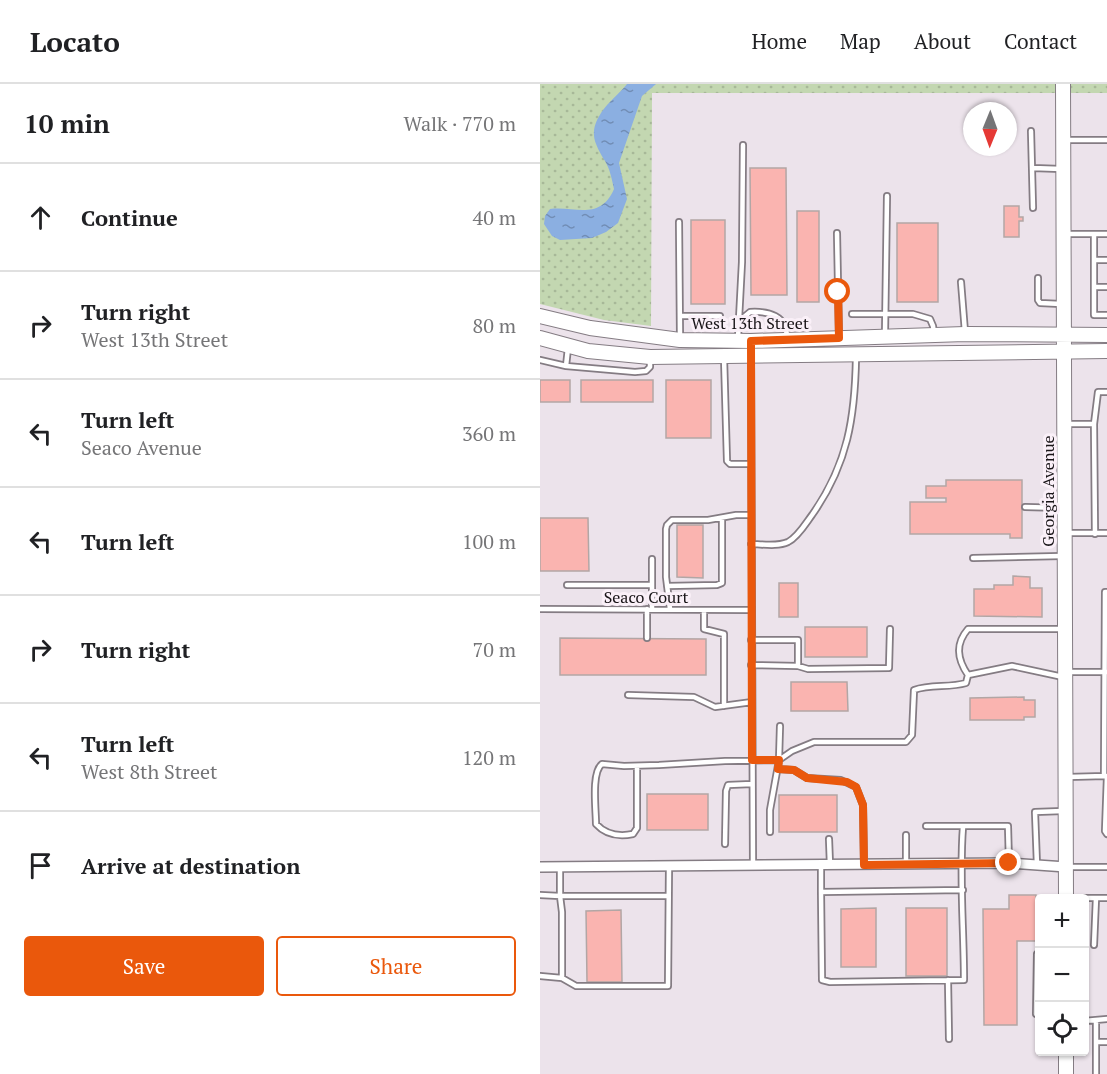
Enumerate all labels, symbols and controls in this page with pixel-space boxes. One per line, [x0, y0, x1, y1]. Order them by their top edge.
text: Locato [30, 23, 120, 60]
text: Home [751, 27, 807, 55]
text: Map [840, 27, 881, 55]
text: About [914, 27, 971, 55]
text: Contact [1004, 27, 1077, 55]
north arrow [963, 102, 1017, 156]
text: 10 min [24, 106, 110, 140]
text: Walk · 770 m [404, 110, 516, 137]
icon: ahead [24, 201, 57, 234]
text: Continue [81, 203, 178, 232]
text: 40 m [473, 204, 516, 231]
route start [824, 278, 850, 304]
text: Turn right [81, 297, 190, 326]
icon: right [24, 309, 57, 342]
text: 80 m [473, 312, 516, 339]
street label: West 13th Street [691, 312, 809, 334]
text: West 13th Street [81, 326, 228, 353]
text: Turn left [81, 405, 174, 434]
icon: left [24, 417, 57, 450]
text: 360 m [462, 420, 516, 447]
text: Seaco Avenue [81, 434, 202, 461]
street label: Georgia Avenue [1037, 435, 1059, 547]
icon: left [24, 525, 57, 558]
text: Turn left [81, 527, 174, 556]
text: 100 m [462, 528, 516, 555]
street label: Seaco Court [604, 586, 688, 608]
icon: right [24, 633, 57, 666]
text: Turn right [81, 635, 190, 664]
text: 70 m [473, 636, 516, 663]
text: Turn left [81, 729, 174, 758]
icon: left [24, 741, 57, 774]
text: 120 m [462, 744, 516, 771]
text: West 8th Street [81, 758, 217, 785]
icon: arrive [24, 849, 57, 882]
route end [995, 849, 1021, 875]
text: Arrive at destination [81, 851, 300, 880]
map controls [1035, 894, 1089, 1056]
button: + [1035, 894, 1089, 948]
button: Save [24, 936, 264, 996]
button: Share [276, 936, 516, 996]
button: − [1035, 948, 1089, 1002]
button: locate [1035, 1002, 1089, 1056]

